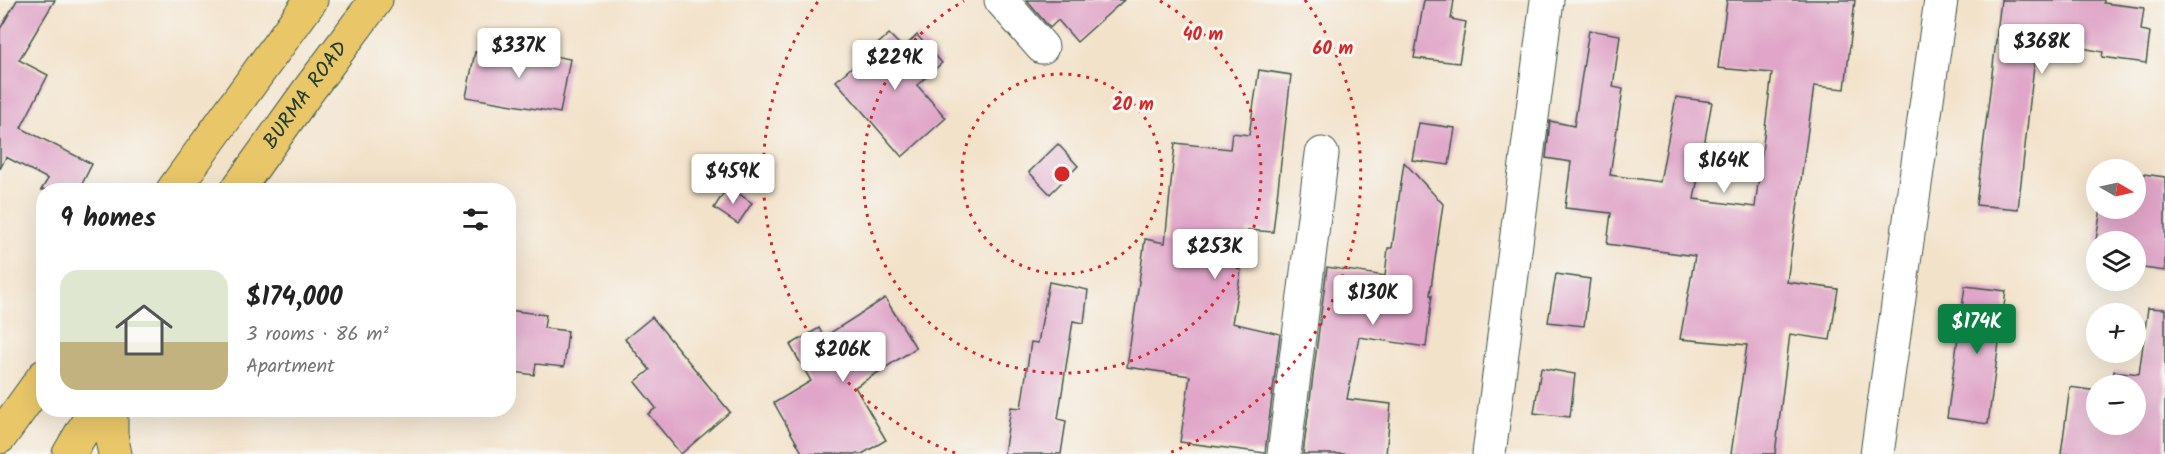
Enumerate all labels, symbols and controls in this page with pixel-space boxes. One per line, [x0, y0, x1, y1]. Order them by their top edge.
text: 40 m [1183, 21, 1224, 50]
pin: $368K [2000, 24, 2084, 75]
text: $368K [2013, 27, 2071, 59]
pin: $337K [477, 28, 561, 79]
text: $337K [491, 31, 547, 63]
street label: BURMA ROAD [255, 34, 356, 156]
text: 60 m [1313, 35, 1354, 64]
pin: $229K [853, 40, 937, 91]
text: $229K [866, 43, 924, 75]
text: 20 m [1112, 91, 1154, 120]
pin: $164K [1682, 143, 1766, 194]
text: $164K [1698, 146, 1750, 178]
pin: $459K [691, 154, 775, 205]
text: $459K [705, 157, 761, 189]
north arrow [2086, 159, 2146, 219]
map controls [2086, 159, 2146, 435]
centre of rings [1052, 164, 1072, 184]
text: 9 homes [60, 198, 156, 240]
icon: filters [459, 203, 492, 236]
pin: $253K [1173, 229, 1257, 280]
button: layers [2086, 231, 2146, 291]
text: $253K [1187, 232, 1243, 264]
pin: $130K [1331, 275, 1415, 326]
text: $174,000 [246, 277, 343, 319]
text: $130K [1347, 278, 1399, 310]
icon: home [108, 294, 180, 366]
button: + [2086, 303, 2146, 363]
pin: $174K [1935, 304, 2019, 355]
text: $174K [1952, 307, 2002, 339]
text: 3 rooms · 86 m² [246, 319, 389, 351]
pin: $206K [801, 332, 885, 383]
text: $206K [815, 335, 871, 367]
text: Apartment [246, 351, 335, 383]
button: − [2086, 375, 2146, 435]

